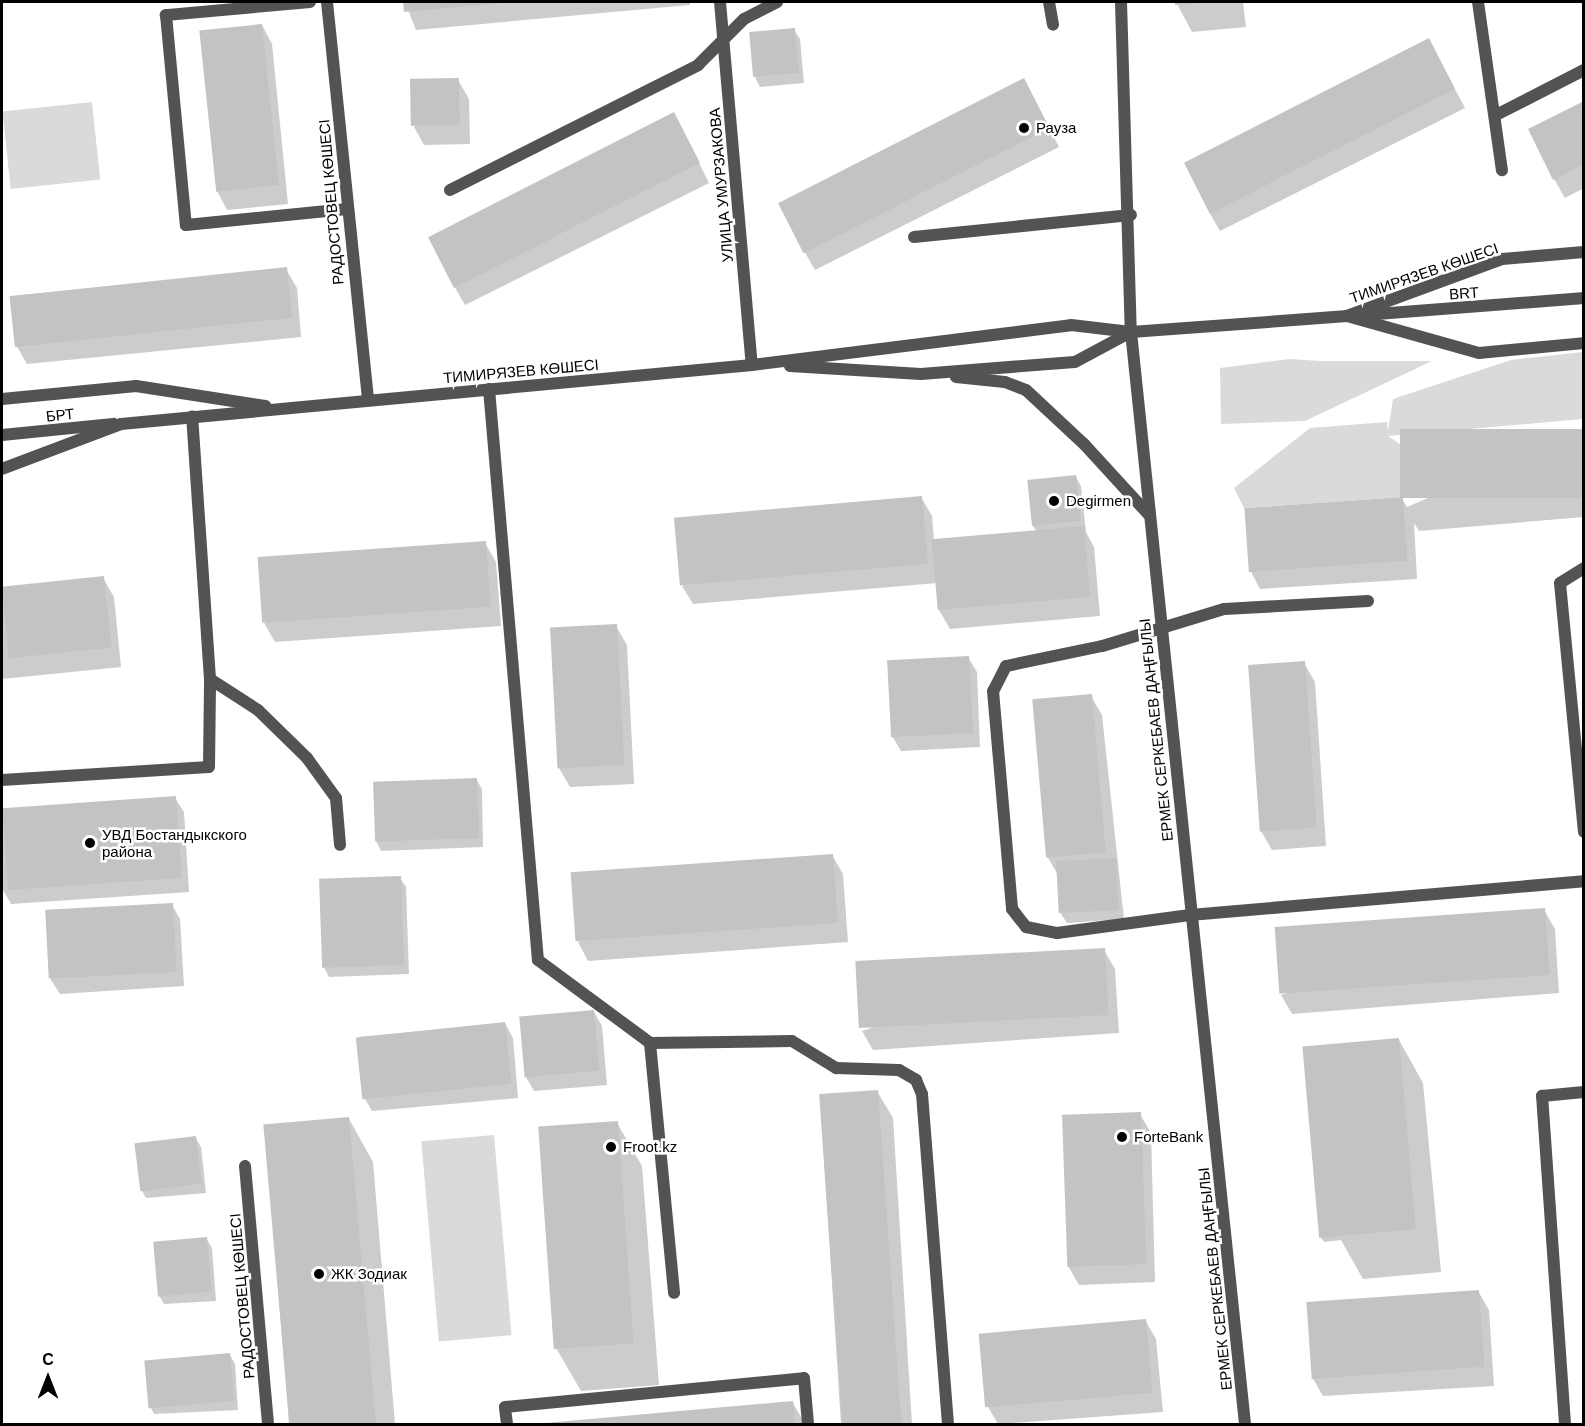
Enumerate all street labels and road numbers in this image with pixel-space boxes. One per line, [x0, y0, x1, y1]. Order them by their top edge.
street label: УЛИЦА УМУРЗАКОВА [705, 107, 737, 263]
street label: РАДОСТОВЕЦ КӨШЕСІ [315, 118, 347, 286]
street label: ТИМИРЯЗЕВ КӨШЕСІ [1347, 239, 1501, 307]
street label: BRT [1449, 283, 1479, 303]
street label: ТИМИРЯЗЕВ КӨШЕСІ [442, 355, 600, 387]
street label: БРТ [45, 405, 75, 425]
street label: ЕРМЕК СЕРКЕБАЕВ ДАҢҒЫЛЫ [1135, 618, 1177, 842]
street label: ЕРМЕК СЕРКЕБАЕВ ДАҢҒЫЛЫ [1194, 1167, 1236, 1391]
street label: РАДОСТОВЕЦ КӨШЕСІ [226, 1212, 258, 1380]

